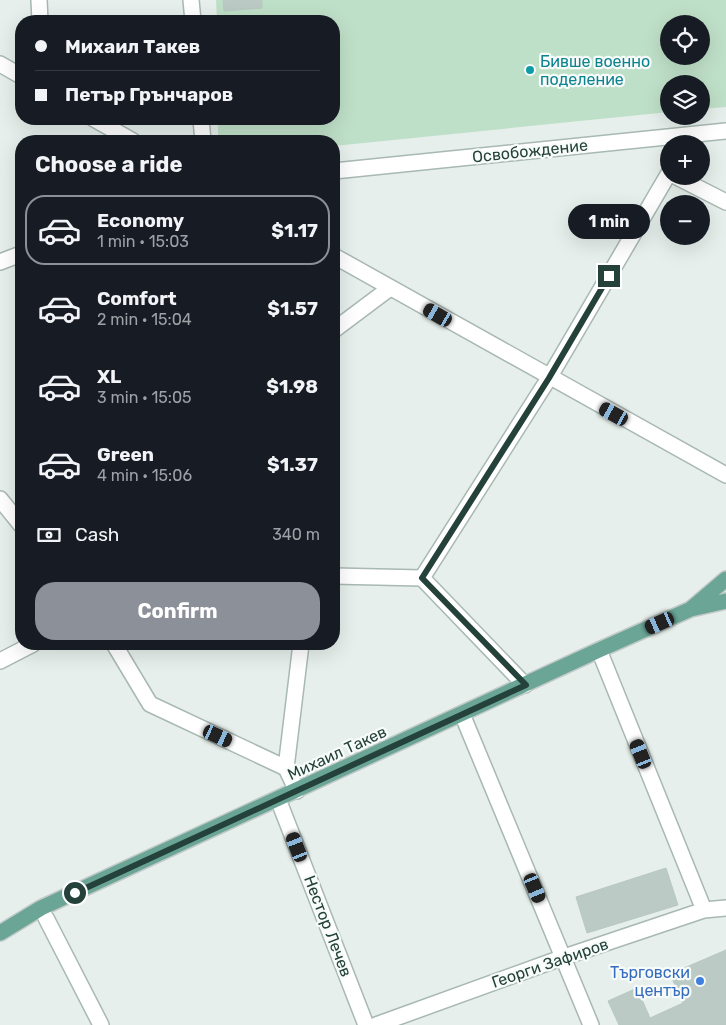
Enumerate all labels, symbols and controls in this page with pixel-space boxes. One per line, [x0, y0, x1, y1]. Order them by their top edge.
map controls [660, 15, 710, 245]
button: locate [660, 15, 710, 65]
text: Михаил Такев [65, 35, 200, 58]
place label: Бивше военно поделение [540, 52, 650, 89]
marker: Бивше военно поделение [524, 64, 536, 76]
button: layers [660, 75, 710, 125]
text: Петър Грънчаров [65, 83, 233, 106]
street label: Освобождение [471, 135, 589, 167]
button: + [660, 135, 710, 185]
text: Choose a ride [35, 151, 182, 178]
button: − [660, 195, 710, 245]
callout: 1 min [568, 204, 650, 238]
icon: car [37, 208, 82, 253]
text: Economy [97, 209, 184, 232]
text: 1 min [589, 212, 629, 231]
text: $1.17 [271, 219, 318, 242]
text: 1 min · 15:03 [97, 232, 189, 251]
route end [598, 265, 620, 287]
icon: car [37, 286, 82, 331]
text: Comfort [97, 287, 177, 310]
text: $1.57 [267, 297, 318, 320]
car [421, 301, 454, 329]
text: 2 min · 15:04 [97, 310, 192, 329]
icon: car [37, 364, 82, 409]
text: XL [97, 365, 121, 388]
text: $1.98 [266, 375, 318, 398]
text: 3 min · 15:05 [97, 388, 192, 407]
car [597, 400, 630, 428]
icon: car [37, 442, 82, 487]
text: Green [97, 443, 154, 466]
text: $1.37 [267, 453, 318, 476]
text: 4 min · 15:06 [97, 466, 192, 485]
icon: cash [35, 521, 63, 549]
text: Cash [75, 523, 119, 546]
text: 340 m [272, 525, 320, 544]
button: Confirm [35, 582, 320, 640]
car [643, 610, 676, 636]
street label: Михаил Такев [284, 722, 390, 784]
car [201, 723, 234, 749]
car [628, 737, 653, 771]
car [284, 830, 309, 864]
car [522, 871, 547, 905]
street label: Нестор Лечев [300, 873, 356, 979]
route start [64, 882, 86, 904]
street label: Георги Зафиров [489, 934, 611, 992]
place label: Търговски център [610, 963, 690, 1000]
marker: Търговски център [694, 975, 706, 987]

